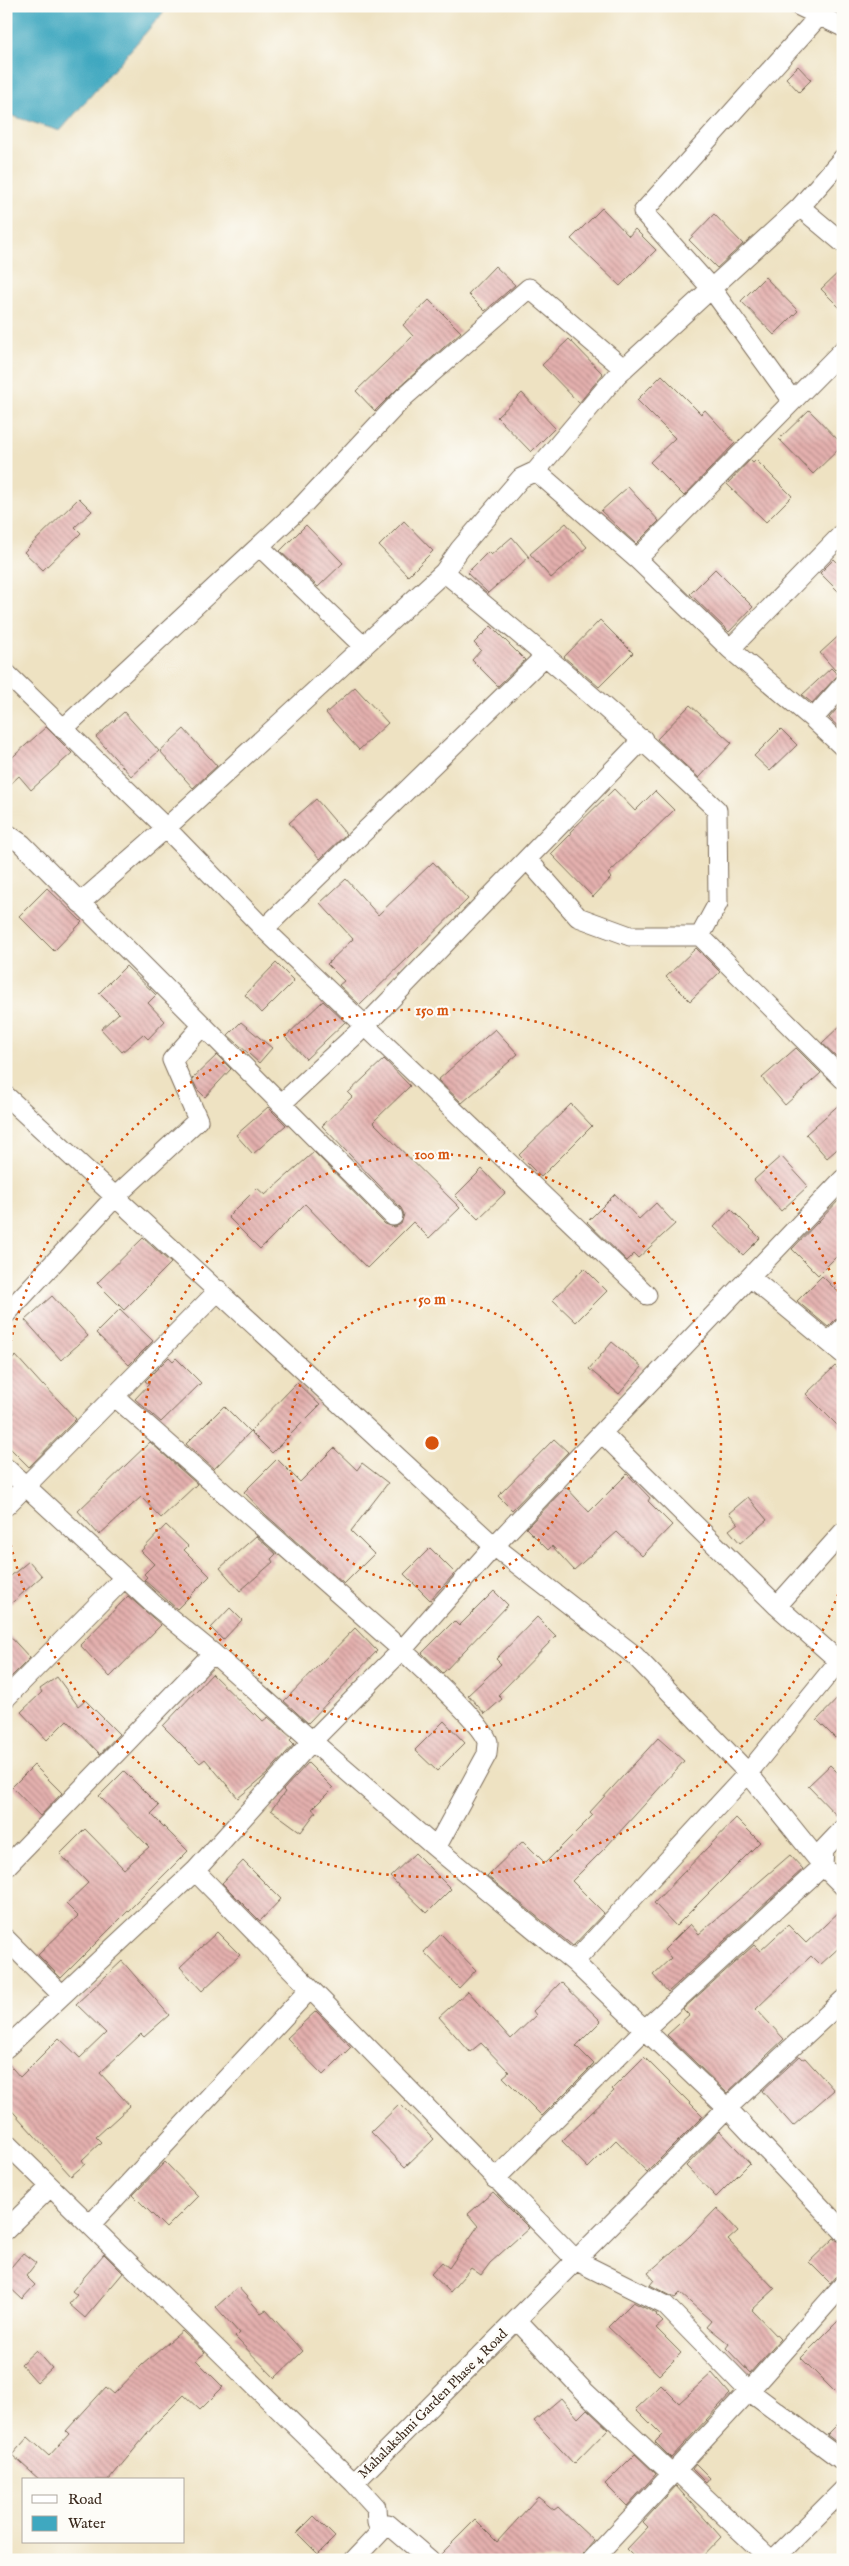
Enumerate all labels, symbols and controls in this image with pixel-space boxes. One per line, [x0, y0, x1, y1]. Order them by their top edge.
text: 150 m [415, 1001, 449, 1020]
text: 100 m [414, 1145, 450, 1164]
text: 50 m [418, 1290, 446, 1309]
centre of rings [423, 1434, 441, 1452]
street label: Mahalakshmi Garden Phase 4 Road [354, 2325, 512, 2483]
legend [22, 2478, 185, 2544]
text: Road [68, 2490, 103, 2509]
text: Water [68, 2514, 106, 2533]

